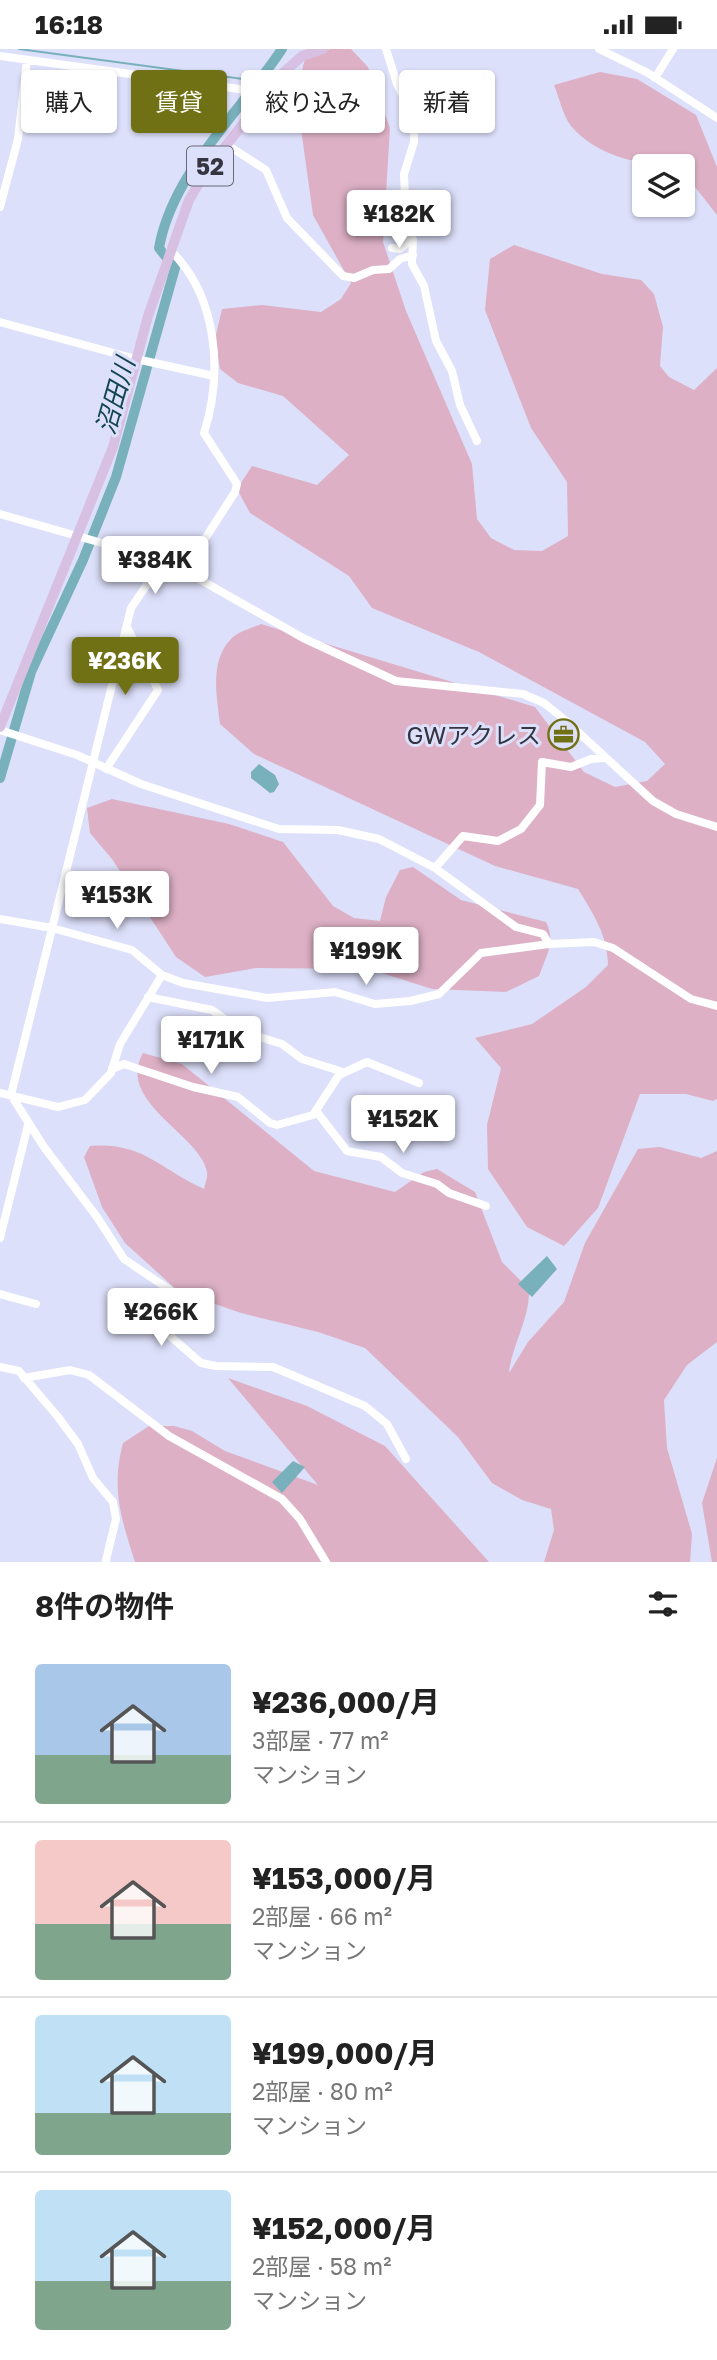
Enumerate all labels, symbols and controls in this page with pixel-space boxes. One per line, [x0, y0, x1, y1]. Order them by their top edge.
text: 16:18 [35, 9, 103, 40]
chip: 購入 [21, 70, 117, 133]
chip: 賃貸 [131, 70, 227, 133]
chip: 絞り込み [241, 70, 385, 133]
chip: 新着 [399, 70, 495, 133]
road number: 52 [187, 147, 233, 185]
map controls [632, 154, 695, 217]
button: layers [632, 154, 695, 217]
pin: ¥182K [350, 191, 448, 250]
text: ¥182K [363, 199, 435, 227]
water label: 沼田川 [89, 351, 141, 438]
pin: ¥384K [106, 537, 204, 596]
text: ¥384K [118, 545, 192, 573]
pin: ¥236K [76, 637, 174, 697]
text: ¥236K [88, 646, 162, 674]
office icon: GWアクレス [547, 717, 581, 751]
place label: GWアクレス [406, 720, 541, 749]
pin: ¥153K [68, 871, 166, 931]
text: ¥153K [81, 880, 153, 908]
pin: ¥199K [317, 927, 415, 987]
text: ¥199K [330, 936, 402, 964]
pin: ¥171K [162, 1017, 260, 1076]
text: ¥171K [177, 1025, 245, 1053]
pin: ¥152K [354, 1095, 452, 1155]
text: ¥152K [367, 1104, 439, 1132]
pin: ¥266K [112, 1289, 210, 1348]
text: ¥266K [123, 1297, 199, 1325]
icon: filters [644, 1585, 682, 1623]
text: 8件の物件 [35, 1588, 174, 1624]
text: ¥236,000/月 [252, 1684, 440, 1720]
icon: home [91, 1692, 175, 1776]
text: 3部屋 · 77 m² [252, 1726, 389, 1754]
text: マンション [252, 1760, 367, 1788]
text: ¥153,000/月 [252, 1860, 436, 1896]
icon: home [91, 1868, 175, 1952]
text: 2部屋 · 66 m² [252, 1902, 392, 1930]
text: マンション [252, 1936, 367, 1964]
text: ¥199,000/月 [252, 2035, 438, 2071]
icon: home [91, 2043, 175, 2127]
text: 2部屋 · 80 m² [252, 2077, 392, 2105]
text: マンション [252, 2111, 367, 2139]
text: ¥152,000/月 [252, 2210, 436, 2246]
icon: home [91, 2218, 175, 2302]
text: 2部屋 · 58 m² [252, 2252, 392, 2280]
text: マンション [252, 2286, 367, 2314]

